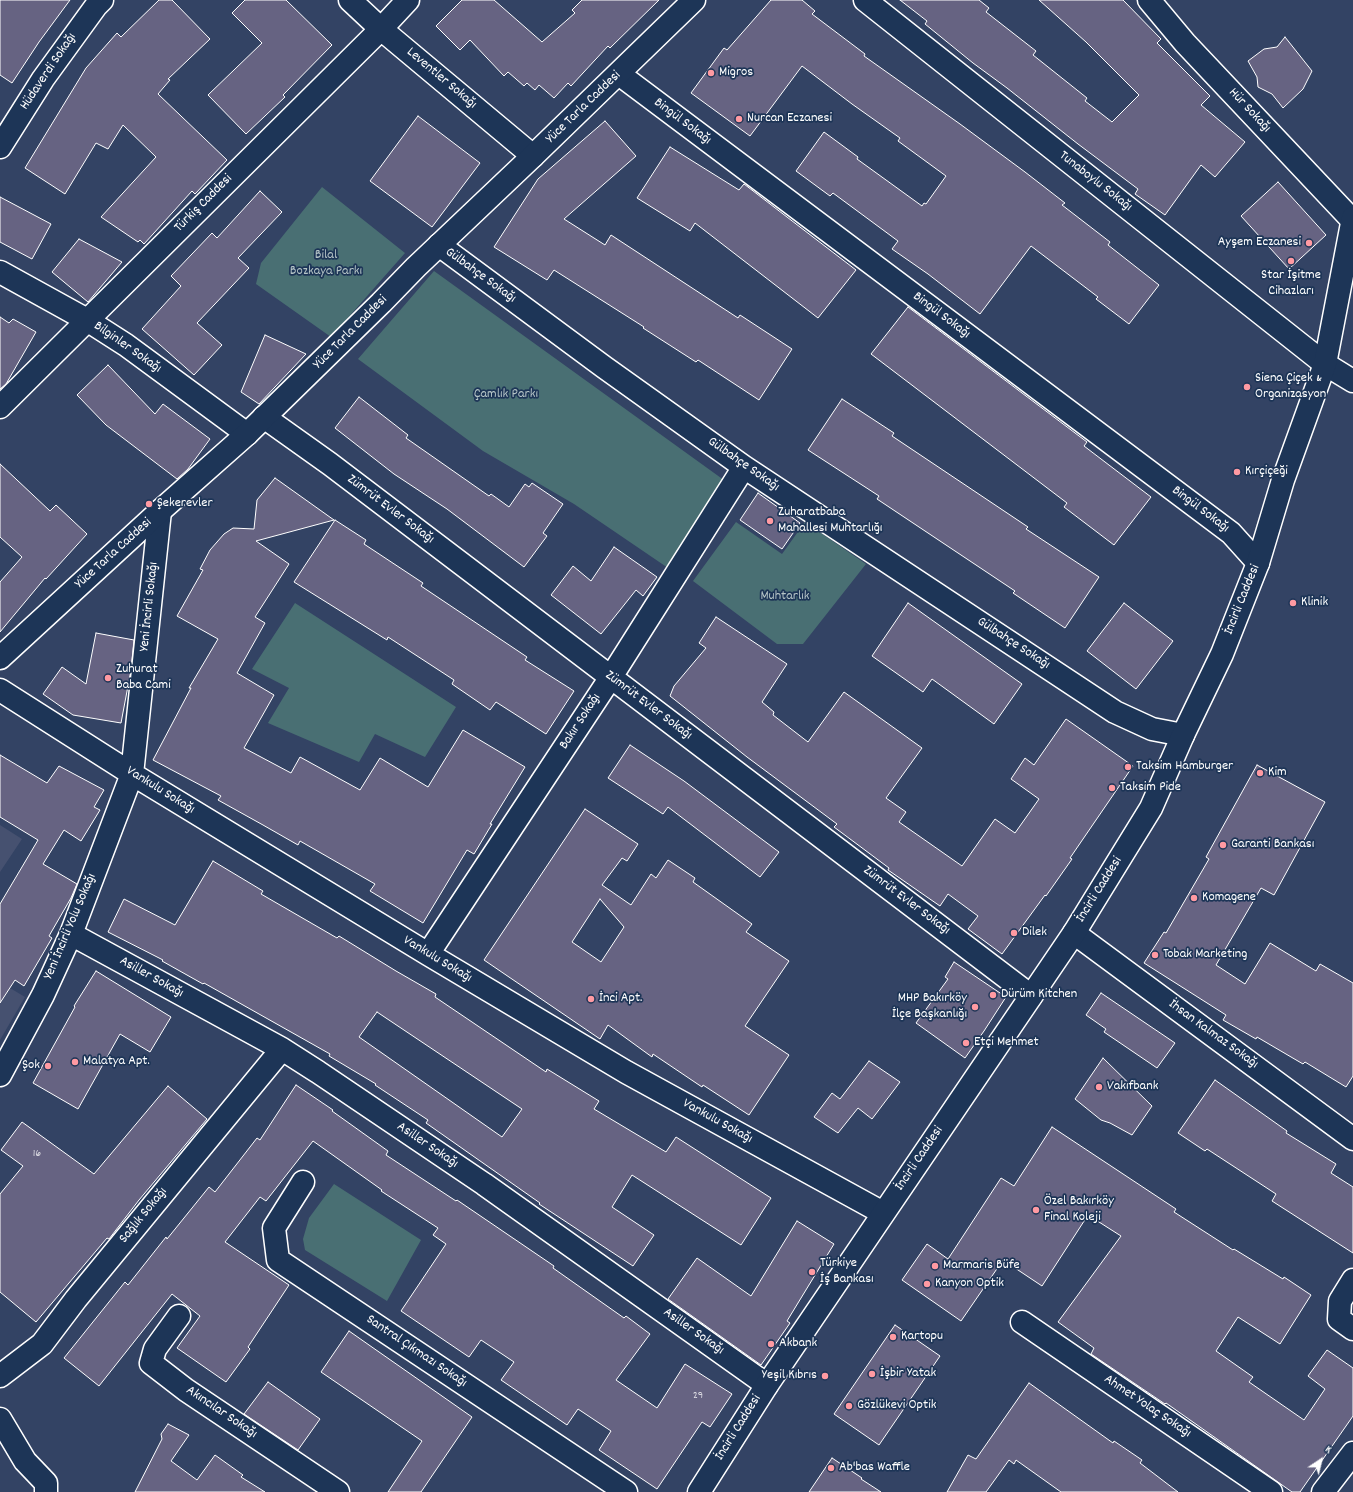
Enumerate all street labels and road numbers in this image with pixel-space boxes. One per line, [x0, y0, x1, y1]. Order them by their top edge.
street label: Hüdaverdi Sokağı [17, 30, 81, 114]
street label: Leventler Sokağı [402, 45, 480, 113]
street label: Yüce Tarla Caddesi [543, 68, 625, 148]
street label: Hür Sokağı [1224, 85, 1274, 137]
street label: Bingül Sokağı [650, 95, 714, 149]
street label: Tunaboylu Sokağı [1055, 148, 1135, 216]
street label: Türkiş Caddesi [171, 171, 237, 237]
street label: Gülbahçe Sokağı [441, 245, 519, 307]
street label: Bingül Sokağı [909, 289, 973, 343]
street label: Yüce Tarla Caddesi [310, 292, 392, 374]
street label: Bilginler Sokağı [90, 318, 164, 378]
street label: Gülbahçe Sokağı [704, 434, 782, 496]
street label: Zümrüt Evler Sokağı [343, 472, 437, 548]
street label: Bingül Sokağı [1168, 483, 1232, 537]
street label: Yüce Tarla Caddesi [72, 515, 156, 593]
street label: Yeni İncirli Sokağı [137, 561, 163, 653]
street label: İncirli Caddesi [1221, 563, 1265, 637]
street label: Gülbahçe Sokağı [973, 614, 1053, 674]
street label: Zümrüt Evler Sokağı [601, 668, 695, 744]
street label: Bakır Sokağı [557, 691, 605, 753]
street label: Vankulu Sokağı [123, 763, 197, 819]
street label: İncirli Caddesi [1073, 854, 1127, 926]
street label: Zümrüt Evler Sokağı [859, 863, 953, 939]
street label: Yeni İncirli Yolu Sokağı [41, 871, 101, 983]
street label: Vankulu Sokağı [399, 933, 475, 987]
street label: Asiller Sokağı [116, 954, 186, 1002]
street label: İhsan Kalmaz Sokağı [1165, 997, 1261, 1073]
street label: Vankulu Sokağı [679, 1096, 755, 1148]
street label: Asiller Sokağı [393, 1119, 461, 1173]
street label: İncirli Caddesi [892, 1124, 948, 1194]
street label: Sağlık Sokağı [116, 1185, 172, 1247]
street label: Asiller Sokağı [659, 1305, 727, 1359]
street label: Santral Çıkmazı Sokağı [362, 1312, 470, 1392]
street label: Ahmet Yolaç Sokağı [1100, 1372, 1194, 1442]
street label: Akıncılar Sokağı [182, 1383, 260, 1443]
street label: İncirli Caddesi [712, 1392, 766, 1464]

